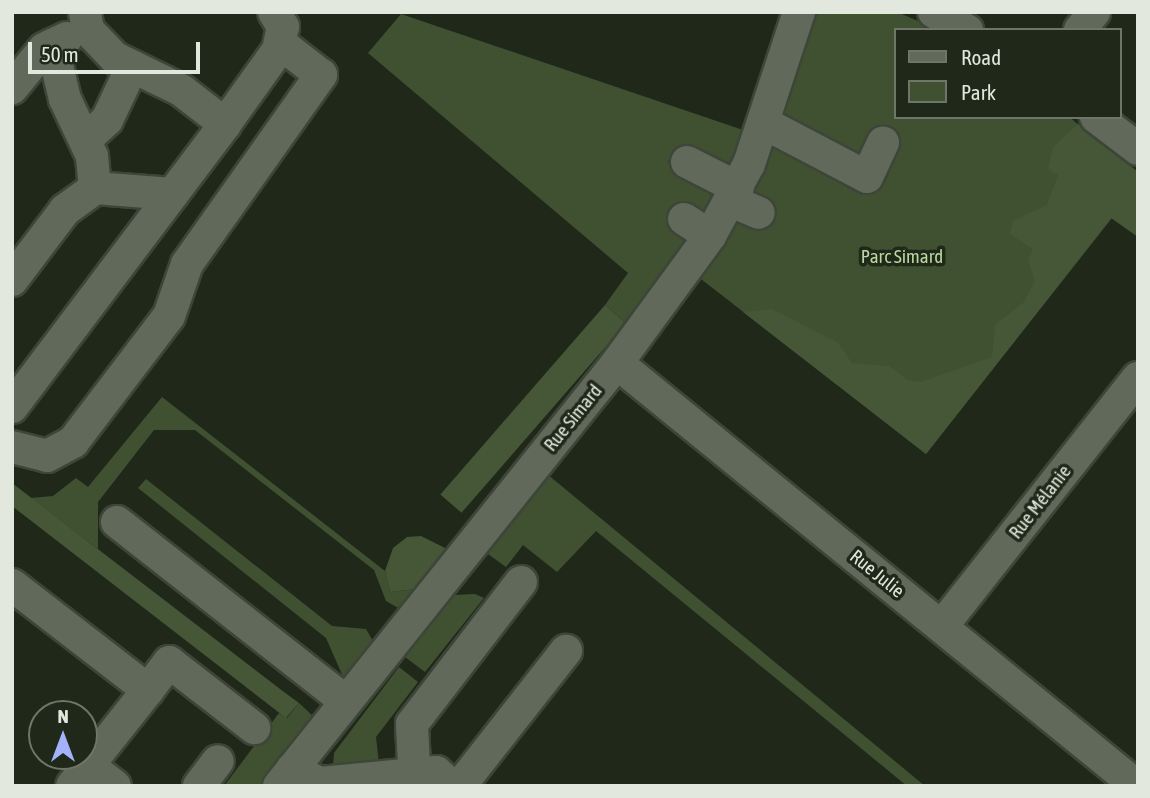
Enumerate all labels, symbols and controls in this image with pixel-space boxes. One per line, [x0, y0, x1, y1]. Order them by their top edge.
scale bar [32, 28, 203, 72]
legend [894, 28, 1122, 119]
text: 50 m [41, 42, 79, 66]
text: Road [961, 45, 1001, 69]
text: Park [961, 80, 996, 104]
park label: Parc Simard [861, 246, 943, 268]
street label: Rue Simard [539, 380, 607, 456]
street label: Rue Mélanie [1004, 461, 1076, 543]
street label: Rue Julie [845, 545, 909, 603]
north arrow [28, 700, 98, 770]
text: N [57, 705, 69, 727]

